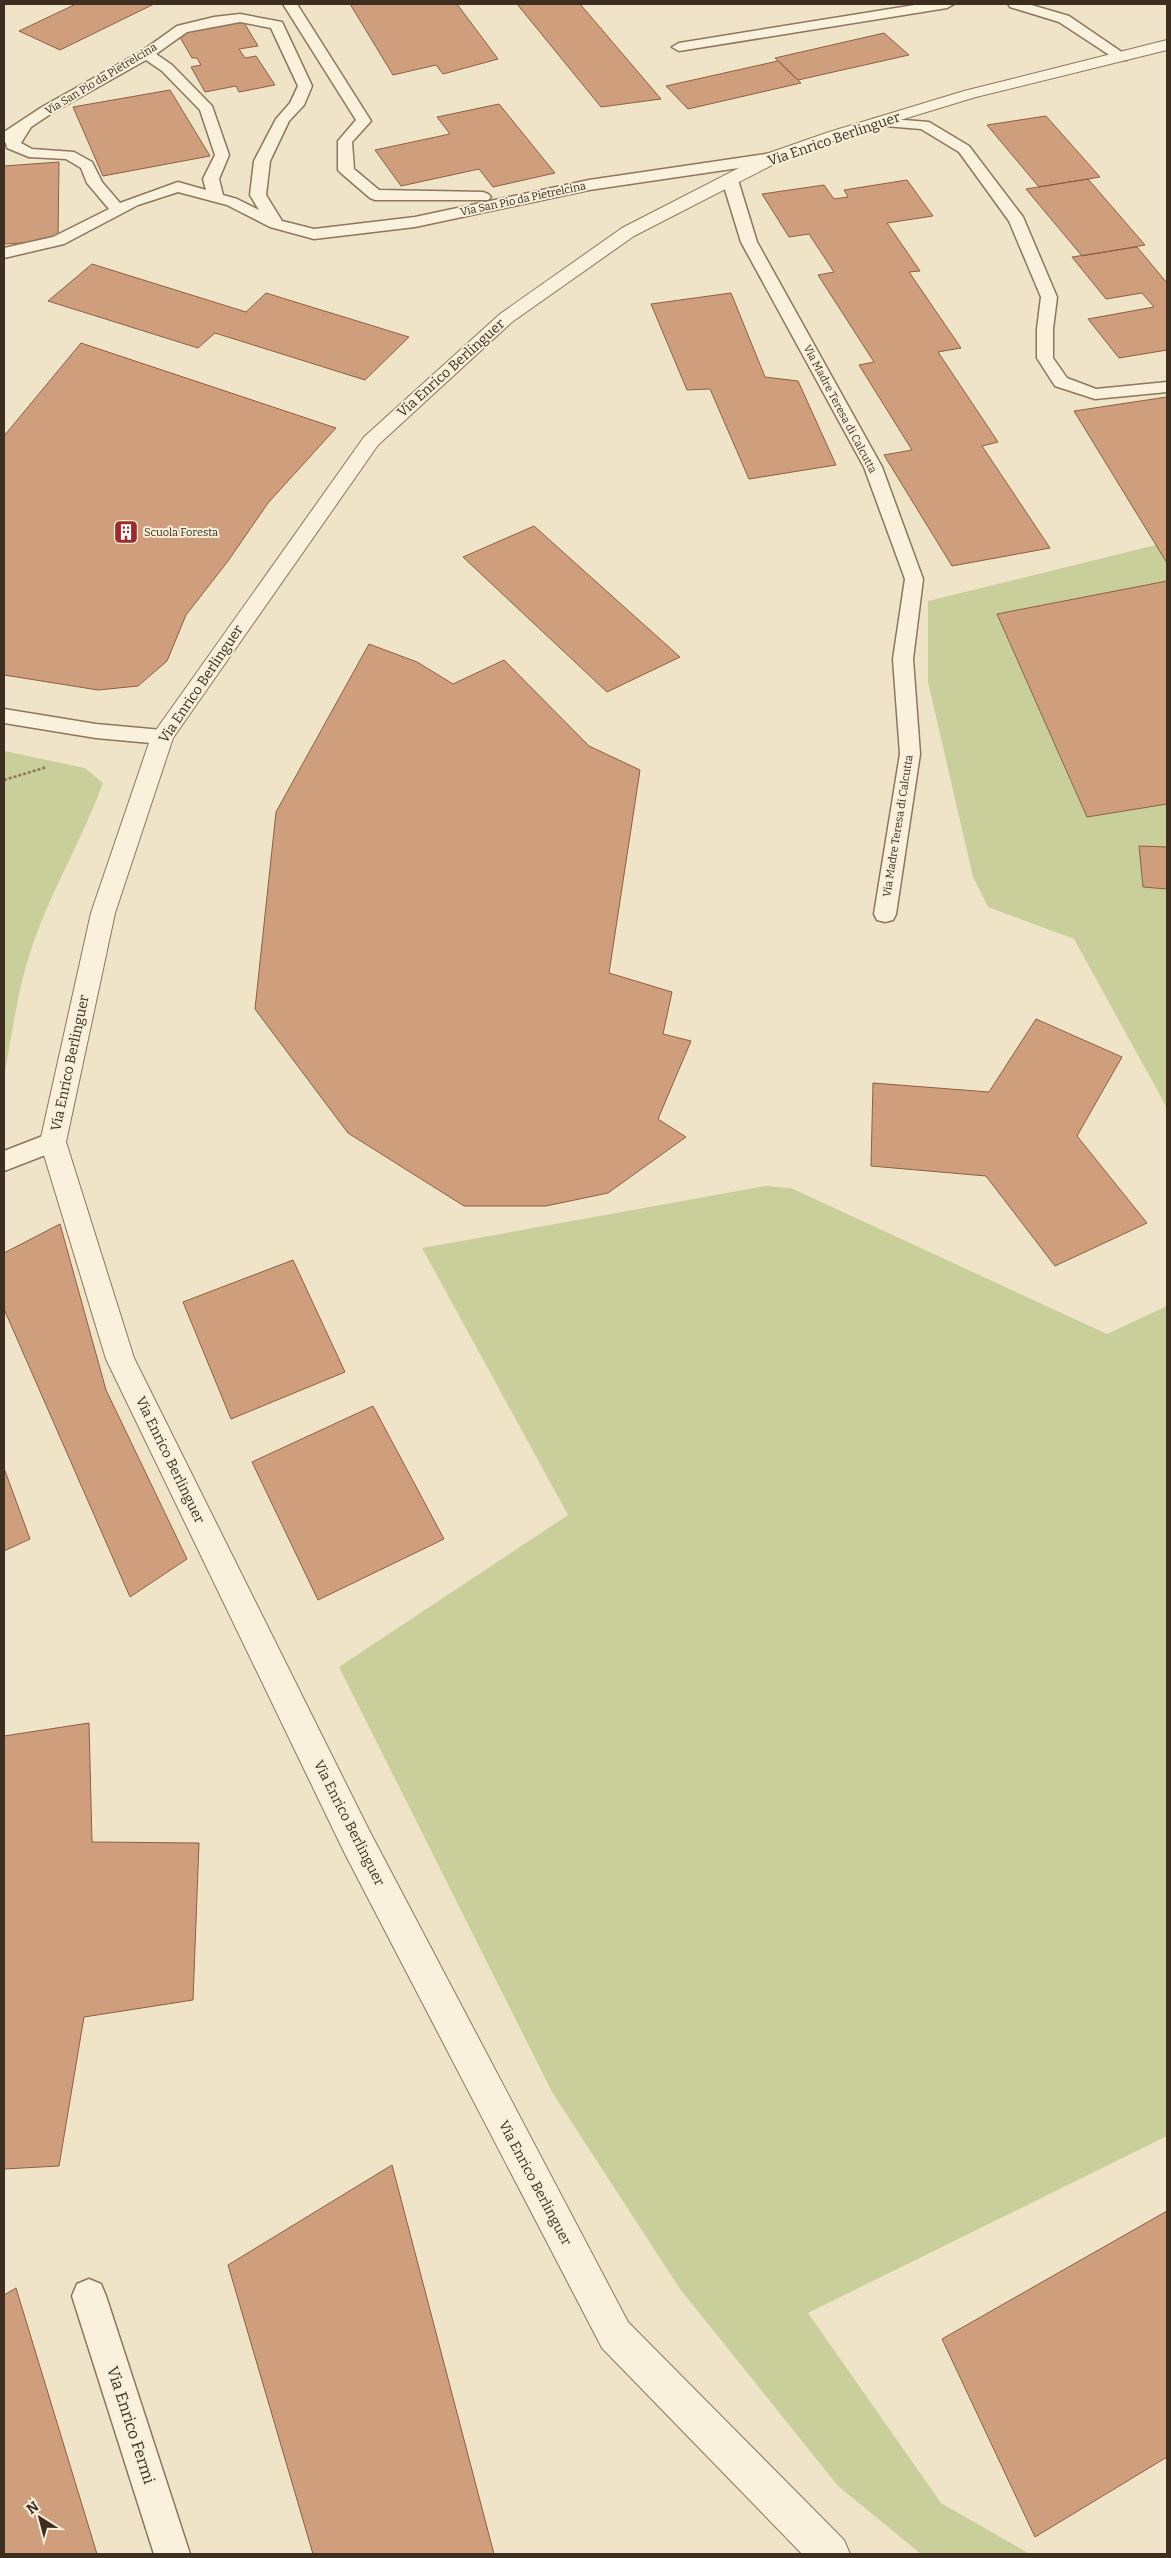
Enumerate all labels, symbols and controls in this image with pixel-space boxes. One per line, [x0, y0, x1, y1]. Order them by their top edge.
street label: Via San Pio da Pietrelcina [43, 40, 159, 118]
street label: Via Enrico Berlinguer [766, 108, 902, 170]
street label: Via San Pio da Pietrelcina [459, 179, 587, 219]
street label: Via Enrico Berlinguer [394, 315, 508, 421]
street label: Via Madre Teresa di Calcutta [801, 343, 879, 475]
building icon: Scuola Foresta [113, 519, 139, 545]
place label: Scuola Foresta [144, 526, 218, 539]
street label: Via Enrico Berlinguer [155, 622, 247, 746]
street label: Via Madre Teresa di Calcutta [880, 754, 916, 898]
street label: Via Enrico Berlinguer [47, 993, 93, 1133]
street label: Via Enrico Berlinguer [132, 1394, 208, 1526]
street label: Via Enrico Berlinguer [310, 1757, 388, 1889]
street label: Via Enrico Berlinguer [495, 2118, 575, 2248]
street label: Via Enrico Fermi [103, 2364, 159, 2486]
north arrow [15, 2493, 65, 2543]
text: N [23, 2498, 42, 2518]

